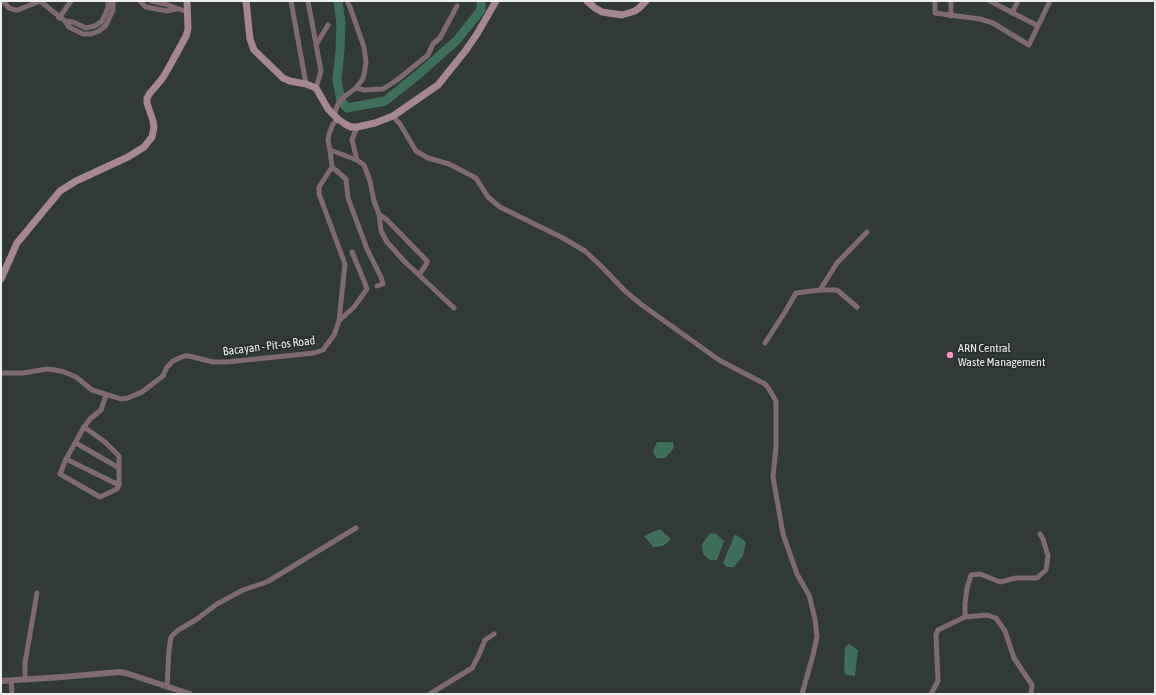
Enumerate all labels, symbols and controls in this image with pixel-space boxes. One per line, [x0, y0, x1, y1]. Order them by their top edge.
street label: Bacayan - Pit-os Road [222, 333, 316, 359]
place label: ARN Central Waste Management [958, 341, 1045, 369]
marker: ARN Central Waste Management [945, 350, 955, 360]

